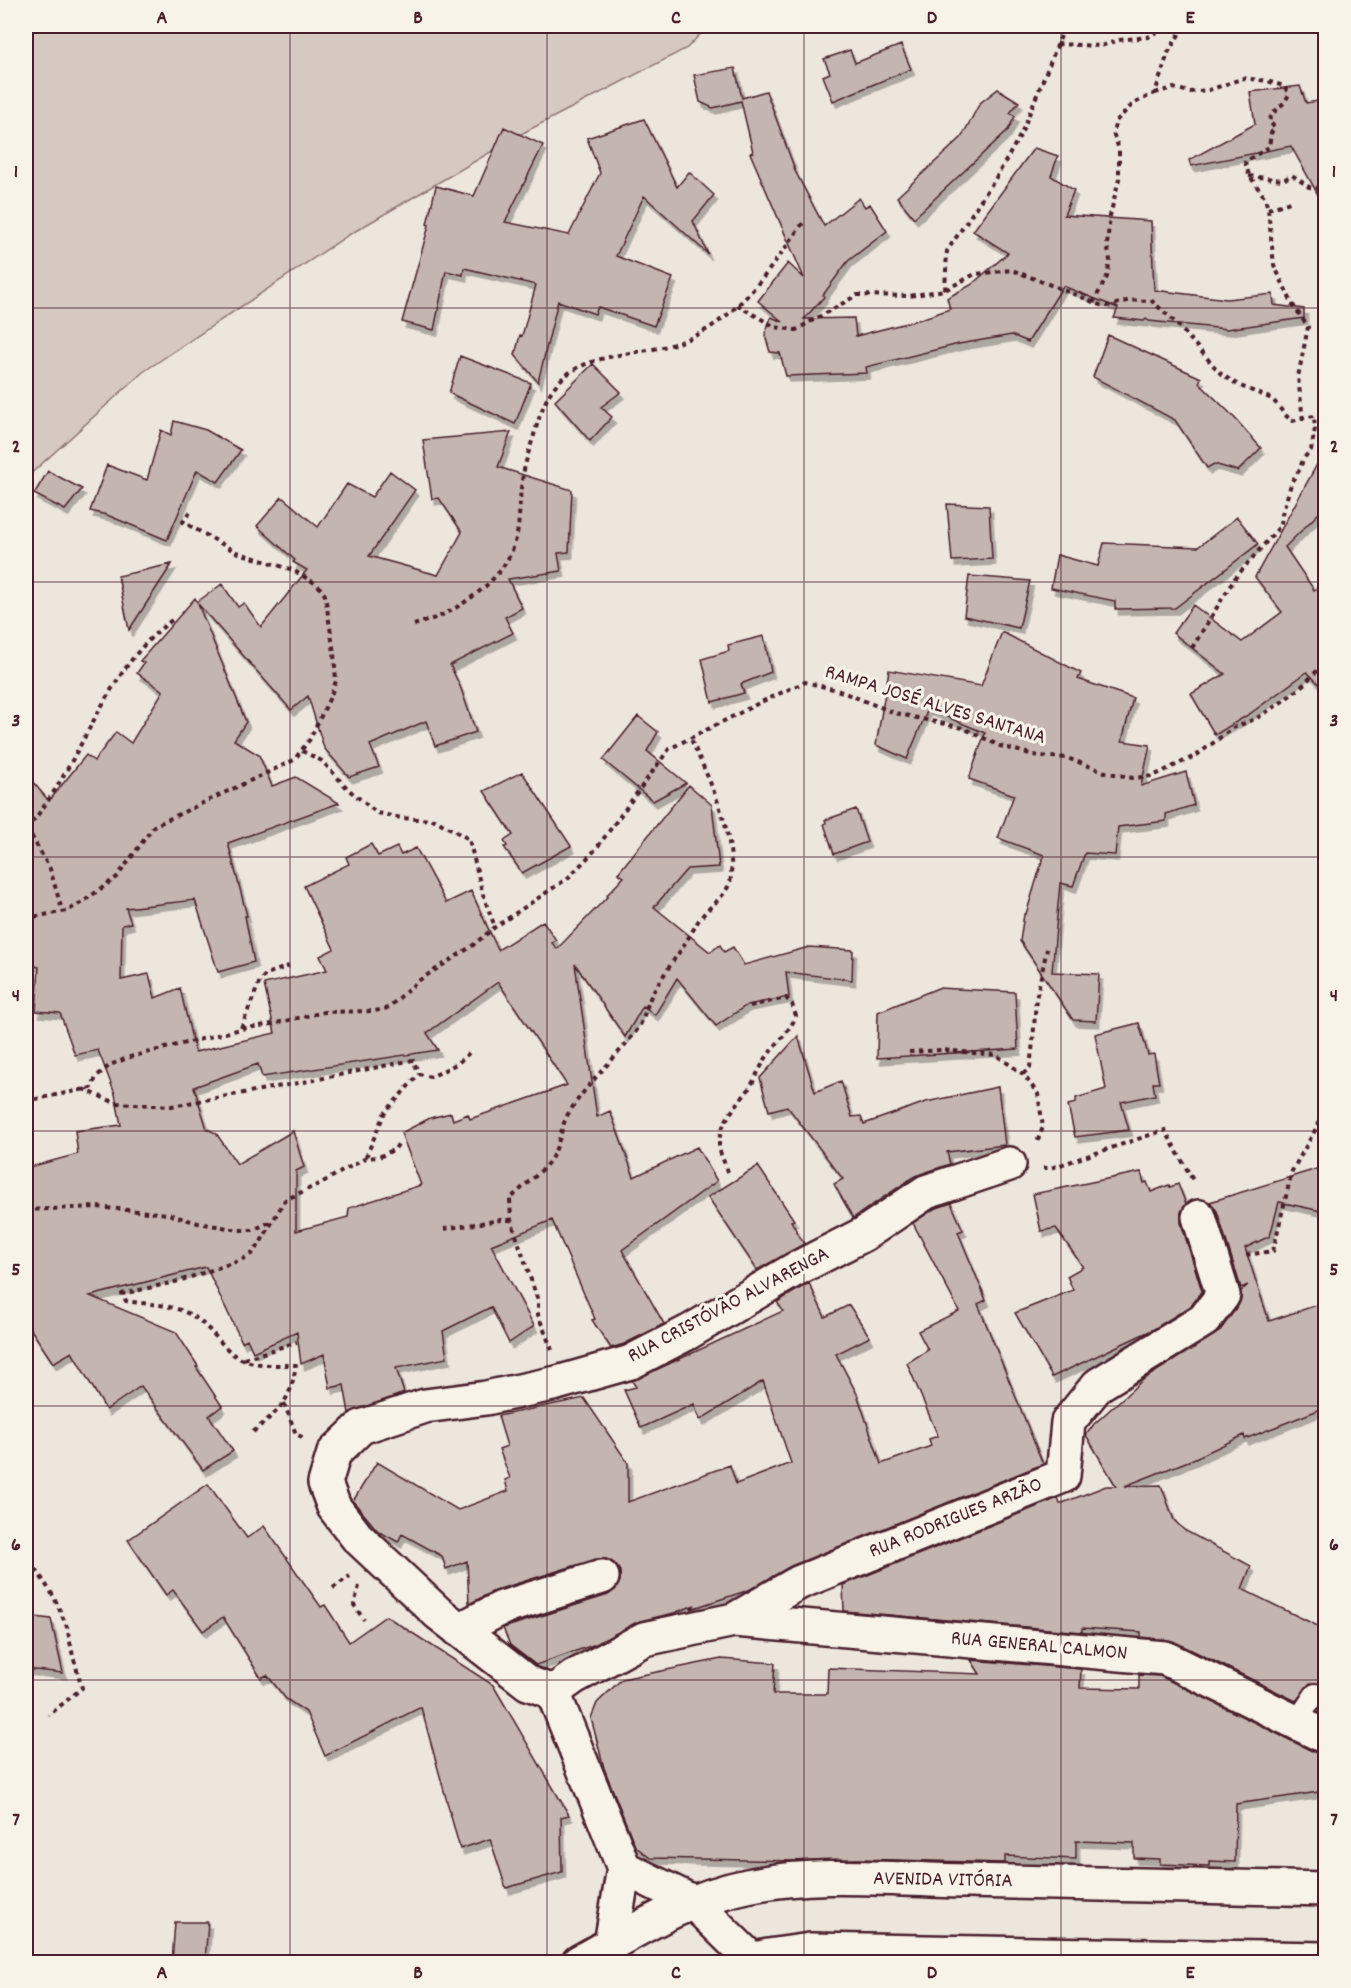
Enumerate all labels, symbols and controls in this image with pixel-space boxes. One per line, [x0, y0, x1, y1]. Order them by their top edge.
text: A [157, 5, 168, 33]
text: B [413, 5, 423, 33]
text: C [671, 5, 681, 33]
text: D [927, 5, 938, 33]
text: E [1185, 5, 1195, 33]
text: 1 [14, 159, 18, 187]
text: 1 [1332, 159, 1336, 187]
text: 2 [12, 434, 20, 462]
text: 2 [1330, 434, 1338, 462]
street label: RAMPA JOSÉ ALVES SANTANA [821, 658, 1049, 754]
text: 3 [12, 708, 20, 736]
text: 3 [1330, 708, 1338, 736]
text: 4 [12, 983, 20, 1011]
text: 4 [1330, 983, 1338, 1011]
street label: RUA CRISTÓVÃO ALVARENGA [623, 1240, 835, 1372]
text: 5 [11, 1257, 21, 1285]
text: 5 [1329, 1257, 1339, 1285]
street label: RUA RODRIGUES ARZÃO [865, 1470, 1047, 1568]
text: 6 [11, 1532, 21, 1560]
text: 6 [1329, 1532, 1339, 1560]
street label: RUA GENERAL CALMON [950, 1624, 1128, 1670]
text: 7 [12, 1807, 20, 1835]
text: 7 [1330, 1807, 1338, 1835]
street label: AVENIDA VITÓRIA [873, 1865, 1013, 1897]
text: A [157, 1960, 168, 1988]
text: B [413, 1960, 423, 1988]
text: C [671, 1960, 681, 1988]
text: D [927, 1960, 938, 1988]
text: E [1185, 1960, 1195, 1988]

